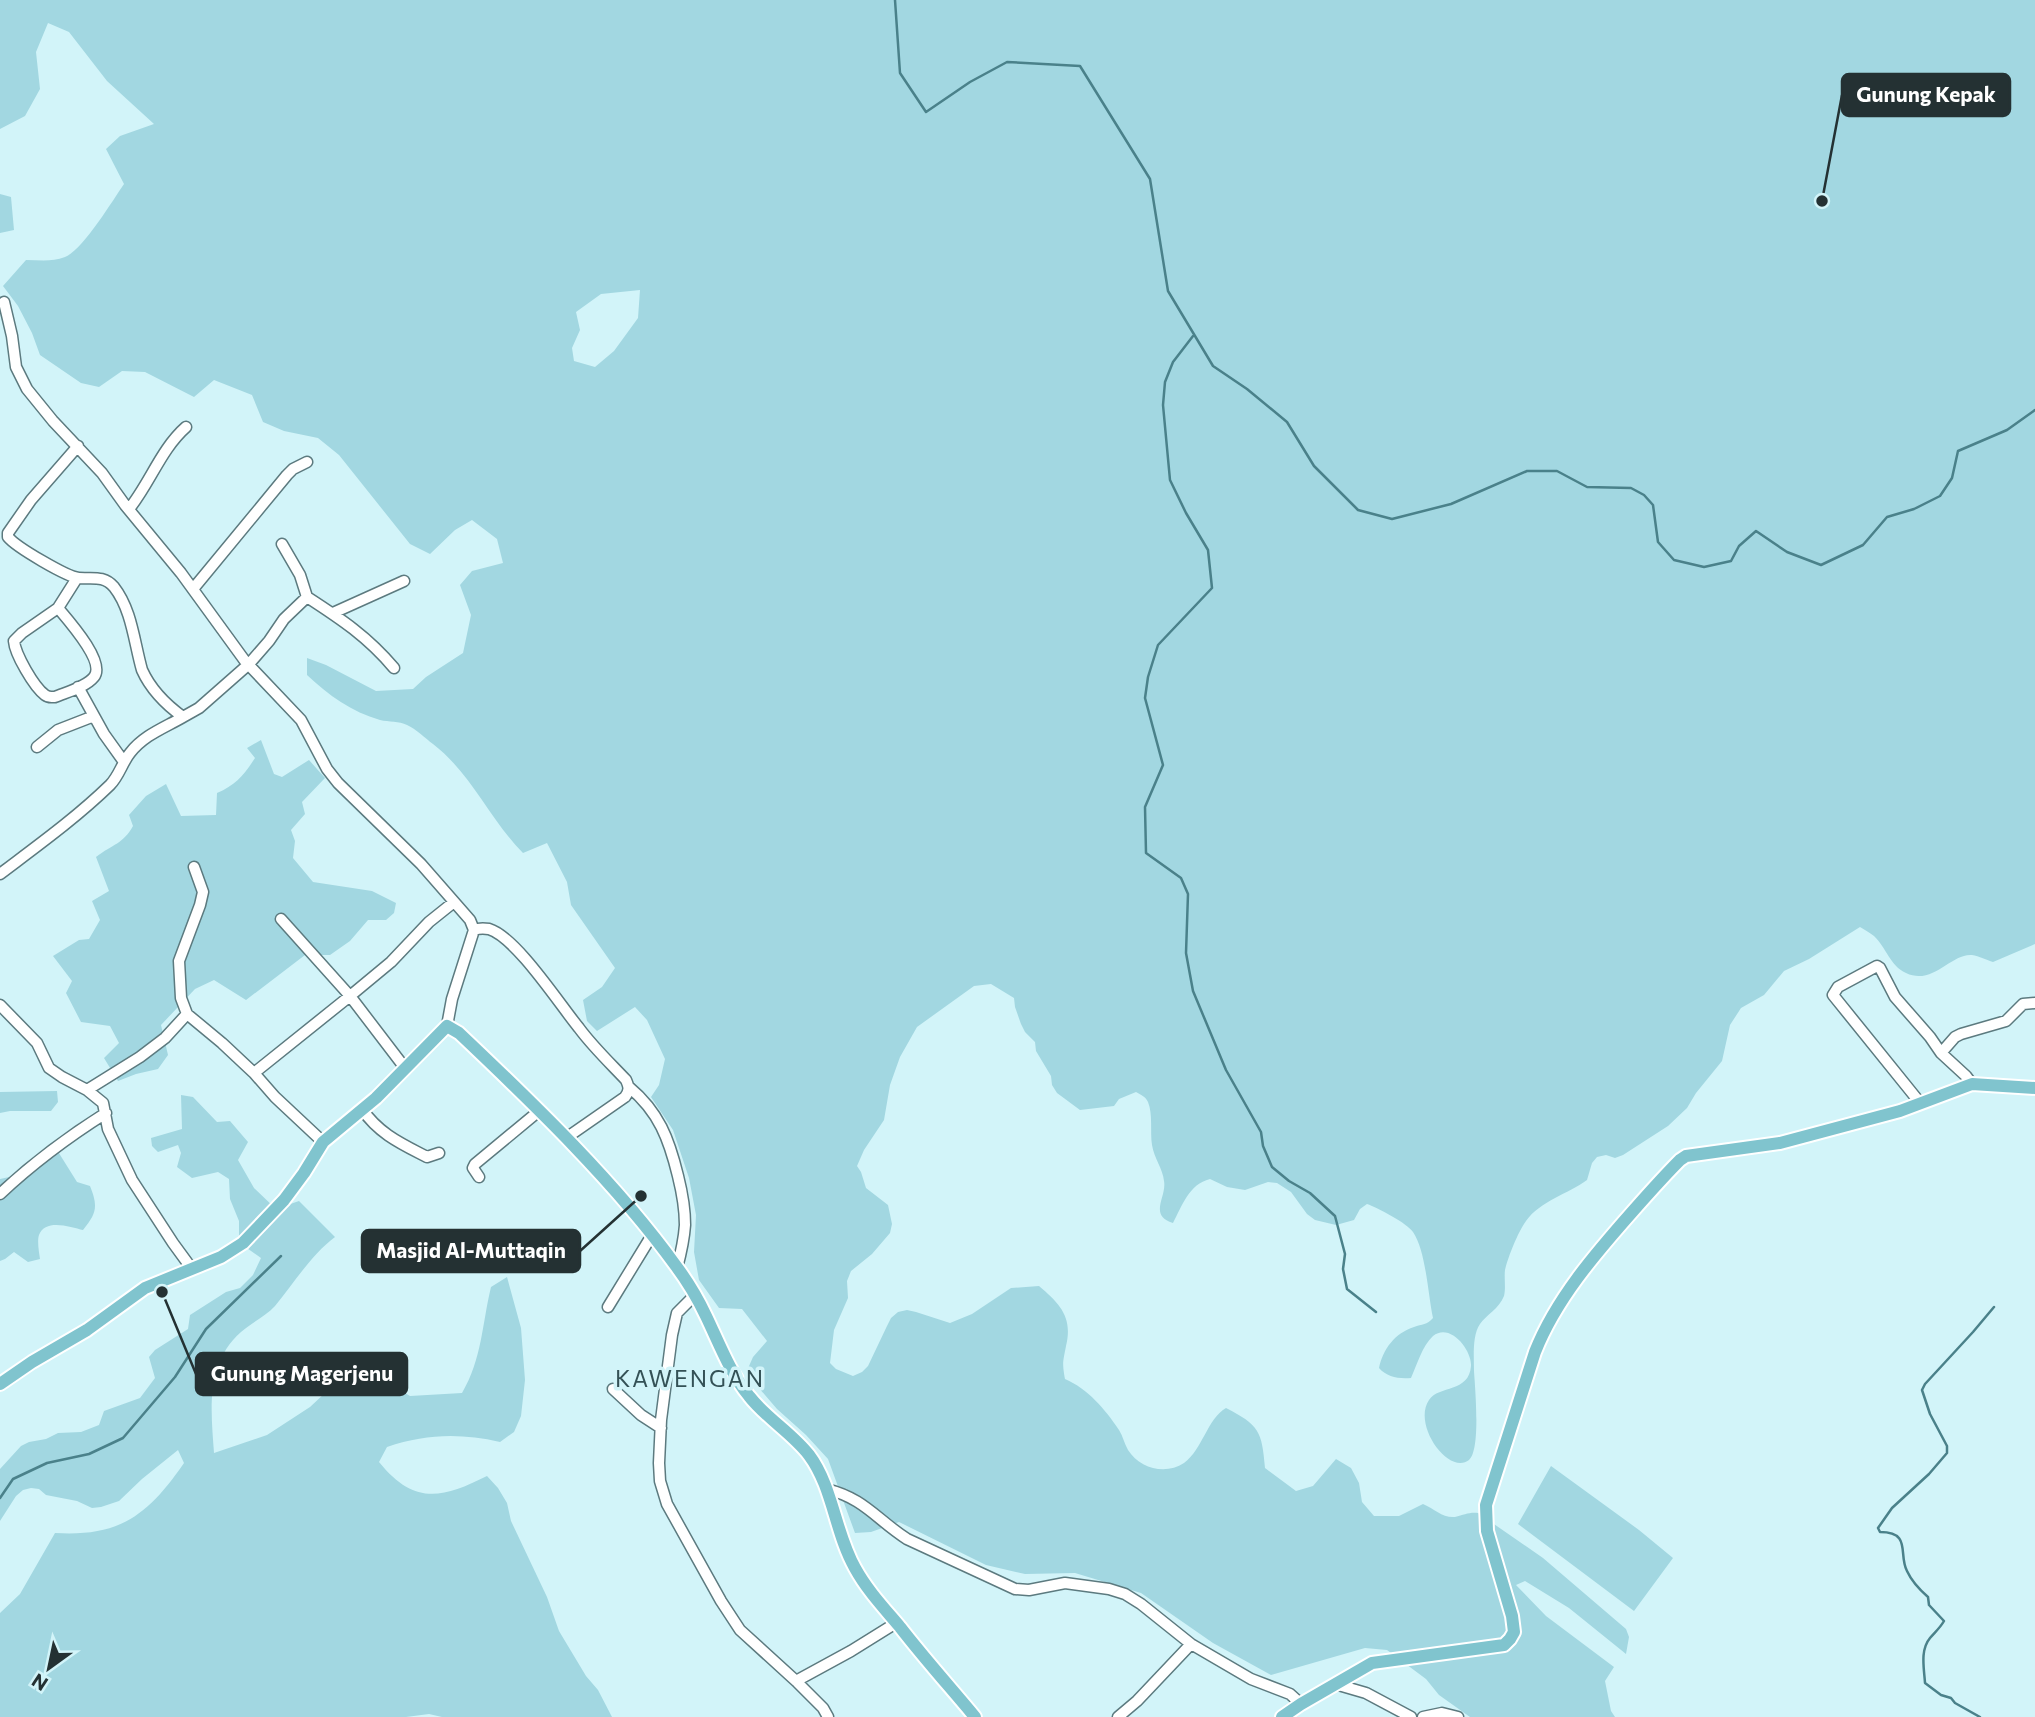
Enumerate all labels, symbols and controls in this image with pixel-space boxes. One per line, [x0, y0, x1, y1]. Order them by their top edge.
callout: Gunung Kepak [1842, 74, 2010, 116]
text: Gunung Kepak [1856, 81, 1996, 106]
callout: Masjid Al-Muttaqin [362, 1230, 580, 1272]
text: Masjid Al-Muttaqin [376, 1237, 566, 1262]
callout: Gunung Magerjenu [196, 1353, 407, 1395]
text: Gunung Magerjenu [211, 1360, 393, 1385]
district label: KAWENGAN [615, 1364, 765, 1392]
north arrow [14, 1633, 84, 1703]
text: N [27, 1669, 52, 1696]

